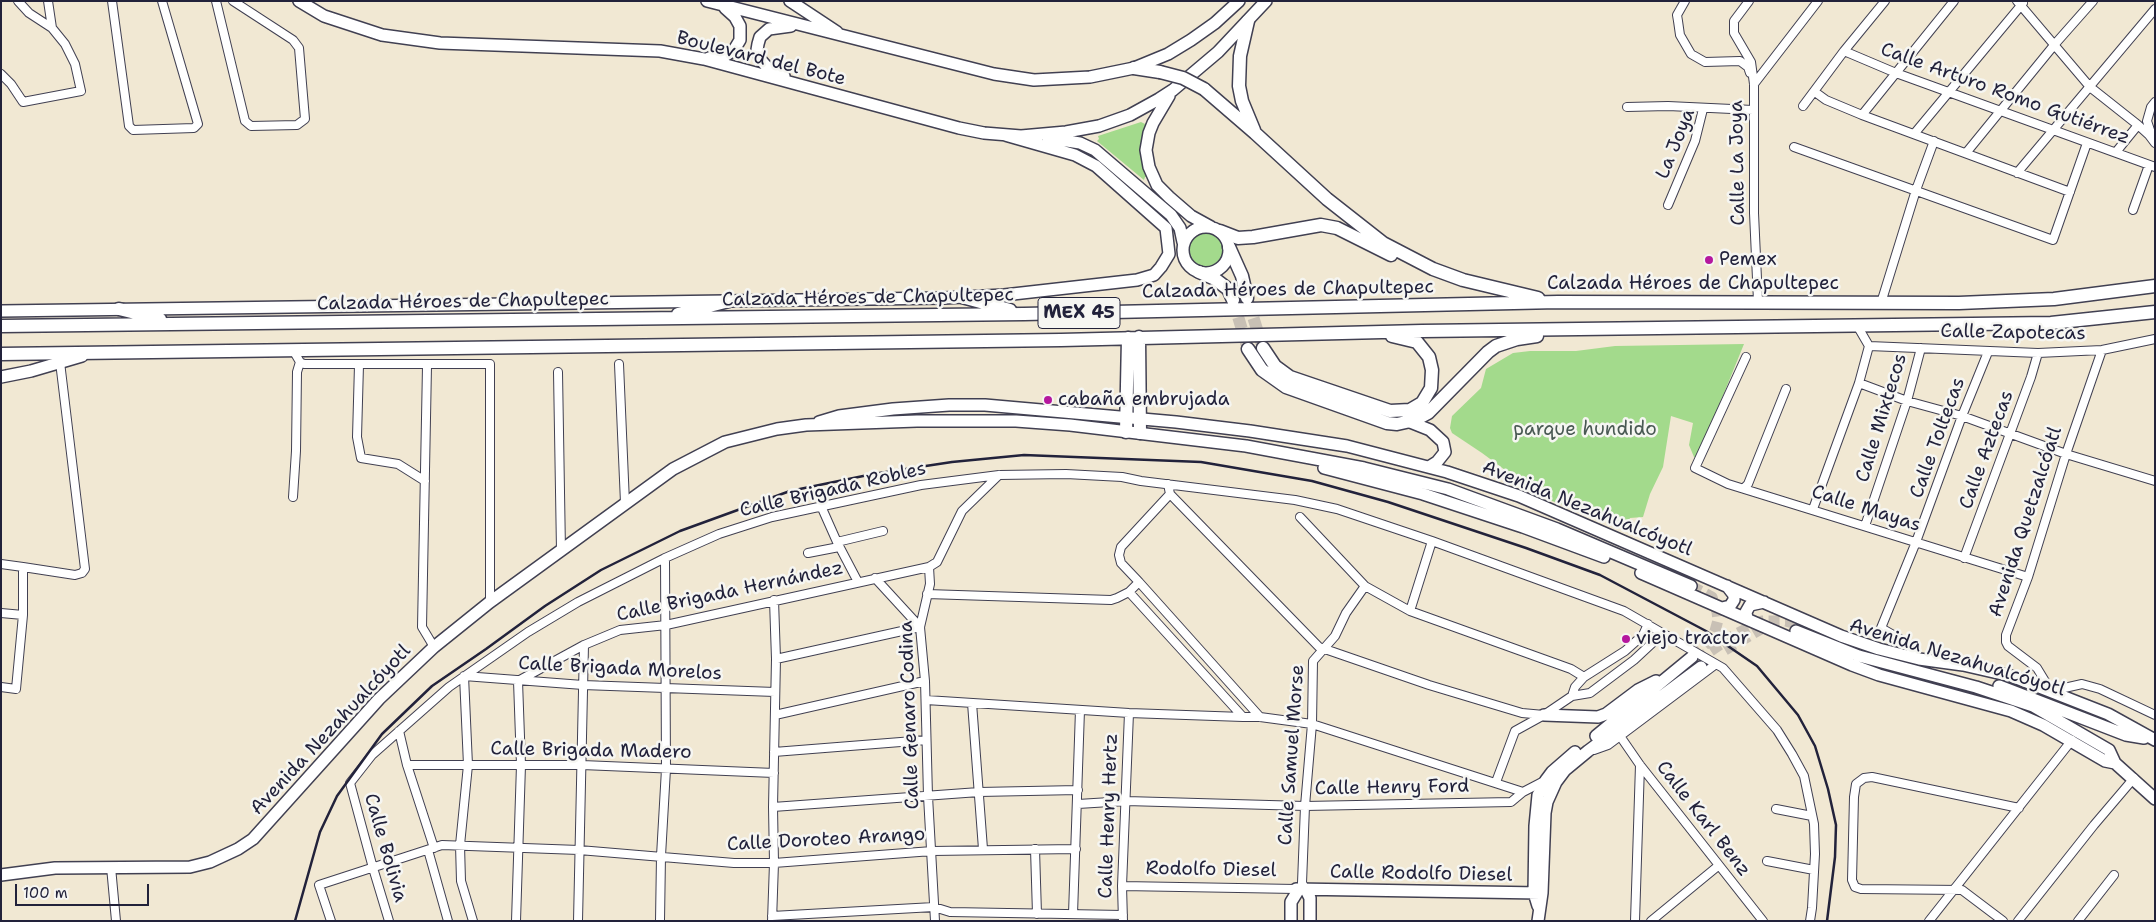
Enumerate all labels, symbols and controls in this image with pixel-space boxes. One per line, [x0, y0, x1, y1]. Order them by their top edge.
street label: Boulevard del Bote [674, 27, 848, 91]
street label: Calle Arturo Romo Gutiérrez [1877, 38, 2133, 150]
street label: Calle La Joya [1726, 100, 1750, 226]
street label: La Joya [1652, 106, 1700, 182]
place label: Pemex [1719, 249, 1777, 271]
marker: Pemex [1703, 254, 1715, 266]
street label: Calzada Héroes de Chapultepec [1547, 273, 1839, 295]
street label: Calzada Héroes de Chapultepec [1142, 276, 1434, 304]
street label: Calzada Héroes de Chapultepec [722, 284, 1014, 312]
street label: Calzada Héroes de Chapultepec [317, 288, 609, 316]
road number: MEX 45 [1038, 298, 1120, 328]
street label: Calle Zapotecas [1940, 320, 2086, 346]
street label: Calle Mixtecos [1852, 351, 1912, 485]
street label: Calle Toltecas [1906, 375, 1970, 501]
street label: Calle Aztecas [1955, 388, 2019, 512]
place label: cabaña embrujada [1058, 389, 1230, 411]
marker: cabaña embrujada [1042, 394, 1054, 406]
park label: parque hundido [1513, 419, 1657, 441]
street label: Avenida Quetzalcóatl [1984, 424, 2068, 620]
street label: Avenida Nezahualcóyotl [1479, 456, 1695, 562]
street label: Calle Brigada Robles [738, 457, 928, 523]
street label: Calle Mayas [1809, 481, 1923, 537]
street label: Calle Brigada Hernández [615, 557, 845, 627]
street label: Avenida Nezahualcóyotl [1846, 614, 2068, 702]
street label: Calle Genaro Codina [895, 620, 925, 810]
place label: viejo tractor [1636, 628, 1749, 650]
marker: viejo tractor [1620, 633, 1632, 645]
street label: Avenida Nezahualcóyotl [246, 640, 416, 820]
street label: Calle Brigada Morelos [518, 652, 722, 686]
street label: Calle Samuel Morse [1274, 664, 1310, 846]
street label: Calle Henry Hertz [1095, 733, 1123, 899]
street label: Calle Brigada Madero [490, 738, 692, 764]
street label: Calle Karl Benz [1651, 757, 1755, 881]
street label: Calle Henry Ford [1315, 775, 1469, 801]
street label: Calle Bolivia [359, 791, 411, 905]
street label: Calle Doroteo Arango [726, 823, 926, 857]
street label: Rodolfo Diesel [1145, 857, 1277, 883]
street label: Calle Rodolfo Diesel [1330, 861, 1512, 887]
scale bar [18, 874, 151, 906]
text: 100 m [23, 883, 68, 903]

